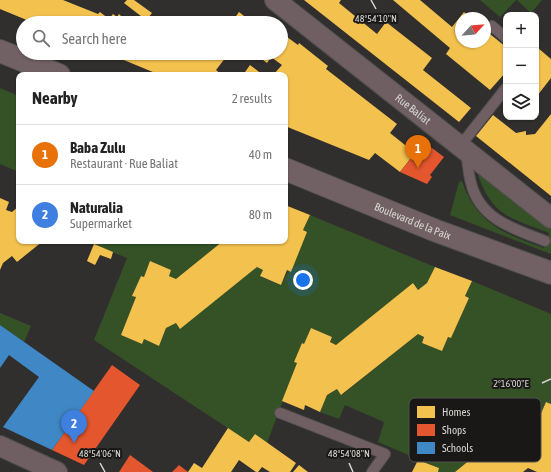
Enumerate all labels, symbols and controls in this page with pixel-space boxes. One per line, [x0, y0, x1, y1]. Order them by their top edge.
north arrow [455, 12, 491, 48]
map controls [503, 12, 539, 120]
button: + [503, 12, 539, 48]
text: 48°54'10"N [355, 13, 397, 24]
search box [16, 16, 288, 60]
icon: search [30, 27, 52, 49]
text: Search here [62, 30, 127, 47]
button: − [503, 48, 539, 84]
button: layers [503, 84, 539, 120]
text: Nearby [32, 88, 78, 108]
text: 2 results [232, 91, 272, 106]
street label: Rue Baliat [393, 92, 433, 127]
pin: 1 [405, 135, 431, 168]
text: Baba Zulu [70, 139, 125, 156]
text: 1 [42, 147, 48, 162]
text: 40 m [249, 147, 272, 162]
text: Restaurant · Rue Baliat [70, 156, 178, 171]
text: Naturalia [70, 199, 123, 216]
street label: Boulevard de la Paix [373, 200, 453, 242]
text: 2 [42, 207, 48, 222]
text: 80 m [249, 207, 272, 222]
text: Supermarket [70, 216, 132, 231]
your location [293, 270, 313, 290]
text: 2°16'00"E [493, 378, 529, 389]
legend [409, 398, 541, 462]
text: Homes [442, 406, 470, 418]
pin: 2 [61, 410, 87, 443]
text: Shops [442, 424, 466, 436]
text: Schools [442, 442, 473, 454]
text: 48°54'06"N [79, 448, 121, 459]
text: 48°54'08"N [328, 448, 370, 459]

